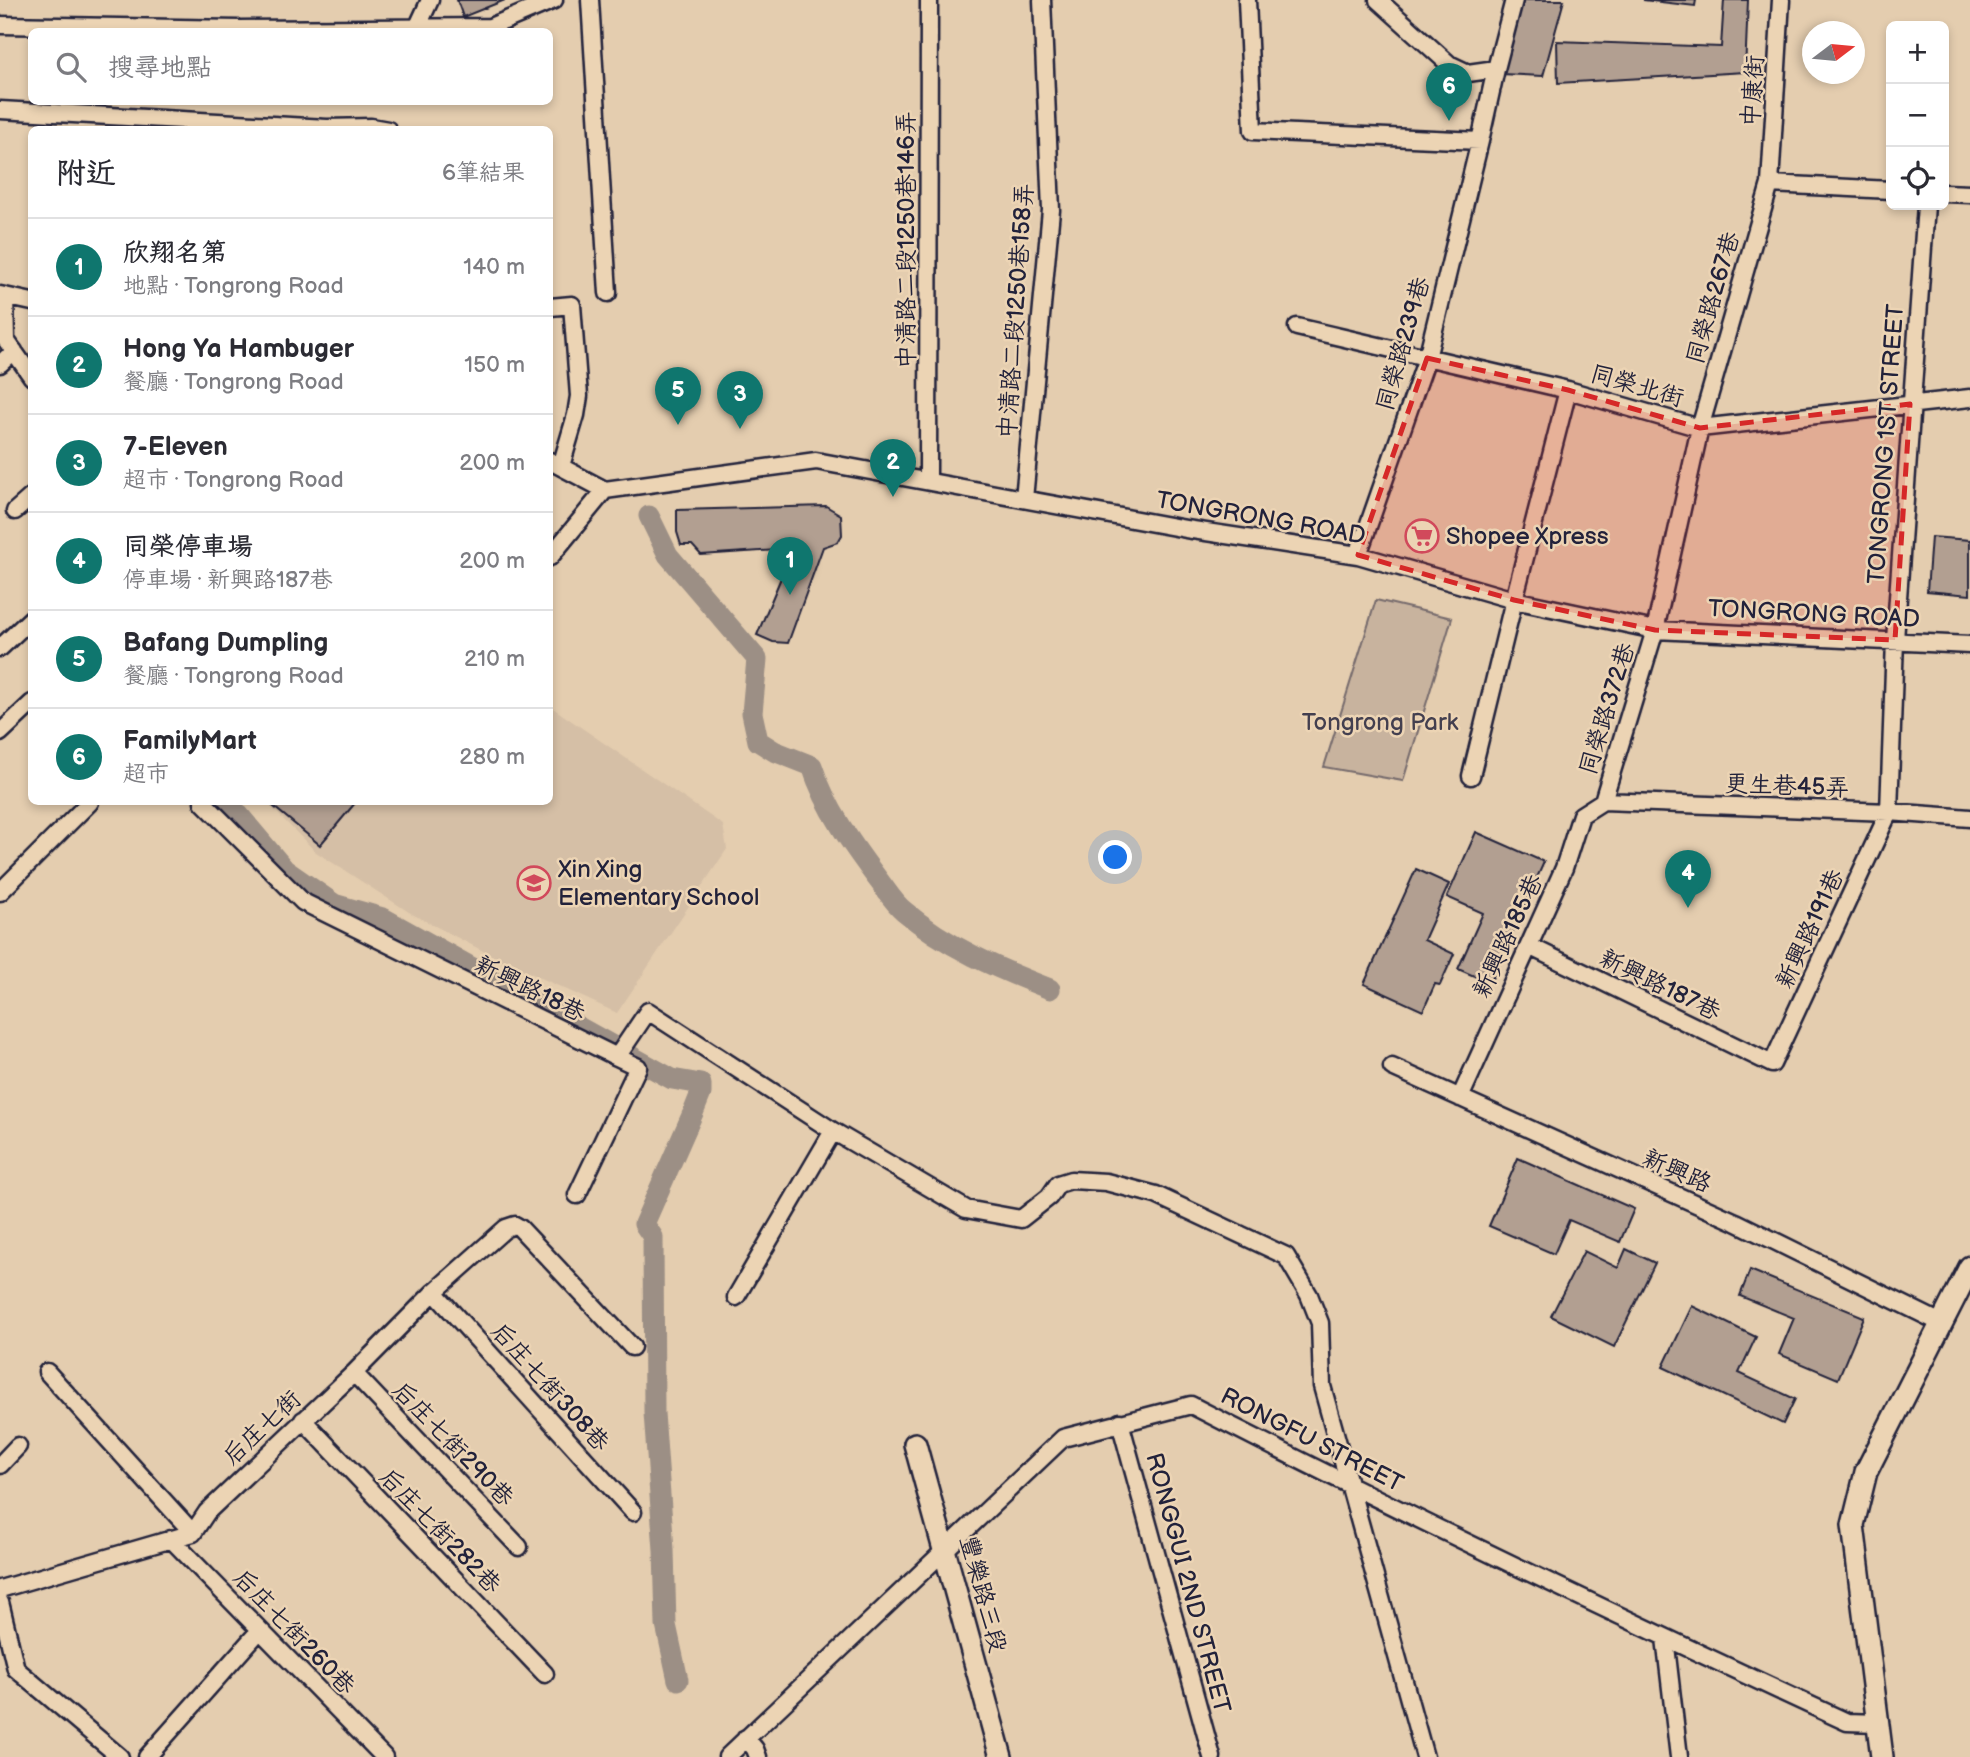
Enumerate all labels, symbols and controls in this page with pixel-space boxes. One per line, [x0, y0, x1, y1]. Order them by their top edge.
north arrow [1802, 21, 1865, 84]
map controls [1886, 21, 1949, 210]
button: + [1886, 21, 1949, 84]
search box [28, 28, 553, 105]
icon: search [52, 48, 90, 86]
text: 搜尋地點 [108, 53, 212, 84]
street label: 中康街 [1736, 54, 1770, 128]
pin: 6 [1426, 63, 1472, 121]
button: − [1886, 84, 1949, 147]
street label: 中清路二段1250巷146弄 [892, 111, 921, 369]
button: locate [1886, 147, 1949, 210]
text: 附近 [56, 156, 116, 192]
text: 6筆結果 [442, 159, 525, 187]
street label: 中清路二段1250巷158弄 [993, 182, 1039, 440]
street label: 同榮路267巷 [1680, 228, 1746, 368]
text: 欣翔名第 [123, 238, 227, 269]
text: 1 [74, 253, 84, 281]
text: 140 m [463, 253, 525, 281]
text: 地點 · Tongrong Road [123, 272, 344, 300]
street label: 同榮路239巷 [1370, 274, 1436, 414]
street label: TONGRONG 1ST STREET [1862, 302, 1910, 585]
text: Hong Ya Hambuger [123, 334, 354, 365]
text: 2 [72, 351, 86, 379]
text: 150 m [464, 351, 525, 379]
street label: 同榮北街 [1587, 359, 1687, 413]
pin: 5 [655, 367, 701, 425]
text: 餐廳 · Tongrong Road [123, 368, 344, 396]
pin: 3 [717, 371, 763, 429]
text: 7-Eleven [123, 432, 228, 463]
pin: 2 [870, 439, 916, 497]
text: 3 [72, 449, 86, 477]
text: 200 m [459, 449, 525, 477]
text: 超市 · Tongrong Road [123, 466, 344, 494]
street label: TONGRONG ROAD [1154, 485, 1368, 551]
supermarket icon: Shopee Xpress [1403, 517, 1441, 555]
place label: Shopee Xpress [1446, 522, 1609, 551]
text: 同榮停車場 [123, 532, 253, 563]
pin: 1 [767, 537, 813, 595]
text: 4 [72, 547, 86, 575]
text: 200 m [459, 547, 525, 575]
text: 停車場 · 新興路187巷 [123, 566, 333, 594]
street label: TONGRONG ROAD [1707, 594, 1921, 634]
text: Bafang Dumpling [123, 628, 328, 659]
street label: 同榮路372巷 [1573, 639, 1641, 779]
text: 5 [72, 645, 86, 673]
text: 210 m [464, 645, 525, 673]
text: 餐廳 · Tongrong Road [123, 662, 344, 690]
park label: Tongrong Park [1302, 708, 1459, 737]
text: FamilyMart [123, 726, 257, 757]
text: 6 [72, 743, 86, 771]
text: 280 m [459, 743, 525, 771]
text: 超市 [123, 760, 169, 788]
street label: 更生巷45弄 [1724, 769, 1850, 803]
your location [1098, 840, 1132, 874]
pin: 4 [1665, 850, 1711, 908]
place label: Xin Xing Elementary School [557, 855, 759, 912]
school or university icon: Xin Xing Elementary School [515, 864, 553, 902]
street label: 新興路191巷 [1770, 865, 1850, 993]
street label: 新興路185巷 [1467, 870, 1549, 1002]
street label: 新興路187巷 [1595, 943, 1725, 1027]
street label: 新興路18巷 [470, 950, 590, 1028]
street label: 新興路 [1638, 1143, 1716, 1199]
street label: 后庄七街308巷 [485, 1317, 615, 1457]
street label: 后庄七街290巷 [386, 1376, 520, 1512]
street label: RONGFU STREET [1216, 1381, 1409, 1499]
street label: 后庄七街 [217, 1385, 307, 1471]
street label: RONGGUI 2ND STREET [1139, 1450, 1237, 1717]
street label: 后庄七街282巷 [373, 1463, 507, 1599]
street label: 豐樂路三段 [953, 1532, 1013, 1656]
street label: 后庄七街260巷 [227, 1563, 361, 1701]

